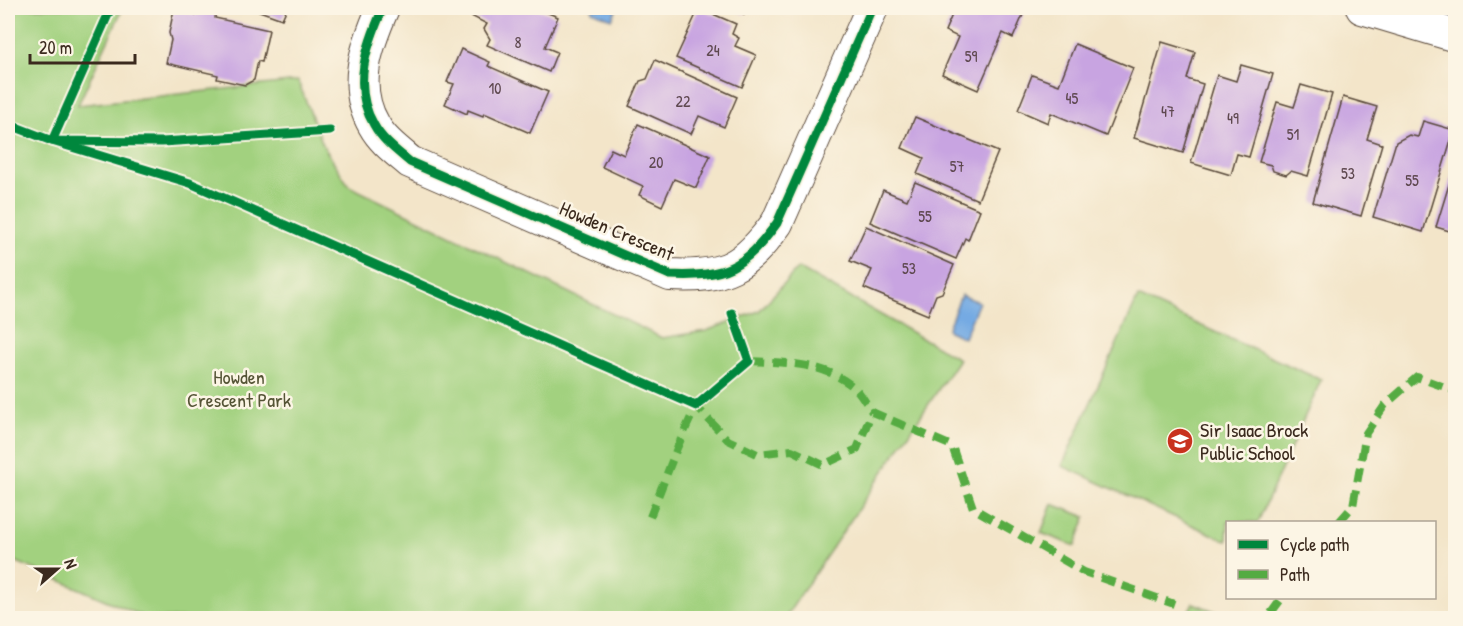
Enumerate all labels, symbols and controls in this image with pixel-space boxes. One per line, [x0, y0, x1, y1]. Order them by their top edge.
scale bar [30, 27, 135, 65]
house number: 8 [515, 31, 522, 53]
text: 20 m [39, 35, 72, 60]
house number: 24 [706, 39, 720, 61]
house number: 59 [965, 45, 977, 67]
house number: 10 [489, 77, 501, 99]
house number: 45 [1066, 87, 1079, 109]
house number: 22 [676, 90, 691, 112]
house number: 47 [1161, 100, 1175, 122]
house number: 49 [1227, 107, 1239, 129]
house number: 51 [1287, 123, 1299, 145]
house number: 20 [649, 151, 663, 173]
house number: 57 [950, 155, 964, 177]
house number: 53 [1341, 162, 1355, 184]
house number: 55 [1405, 169, 1419, 191]
street label: Howden Crescent [556, 194, 680, 267]
house number: 55 [918, 205, 932, 227]
house number: 53 [902, 257, 916, 279]
park label: Howden Crescent Park [187, 363, 291, 413]
place label: Sir Isaac Brock Public School [1200, 416, 1308, 466]
school or university icon: Sir Isaac Brock Public School [1165, 426, 1195, 456]
legend [1226, 521, 1436, 599]
text: Cycle path [1280, 532, 1350, 557]
north arrow [27, 539, 87, 599]
text: N [59, 556, 83, 572]
text: Path [1280, 562, 1310, 587]

